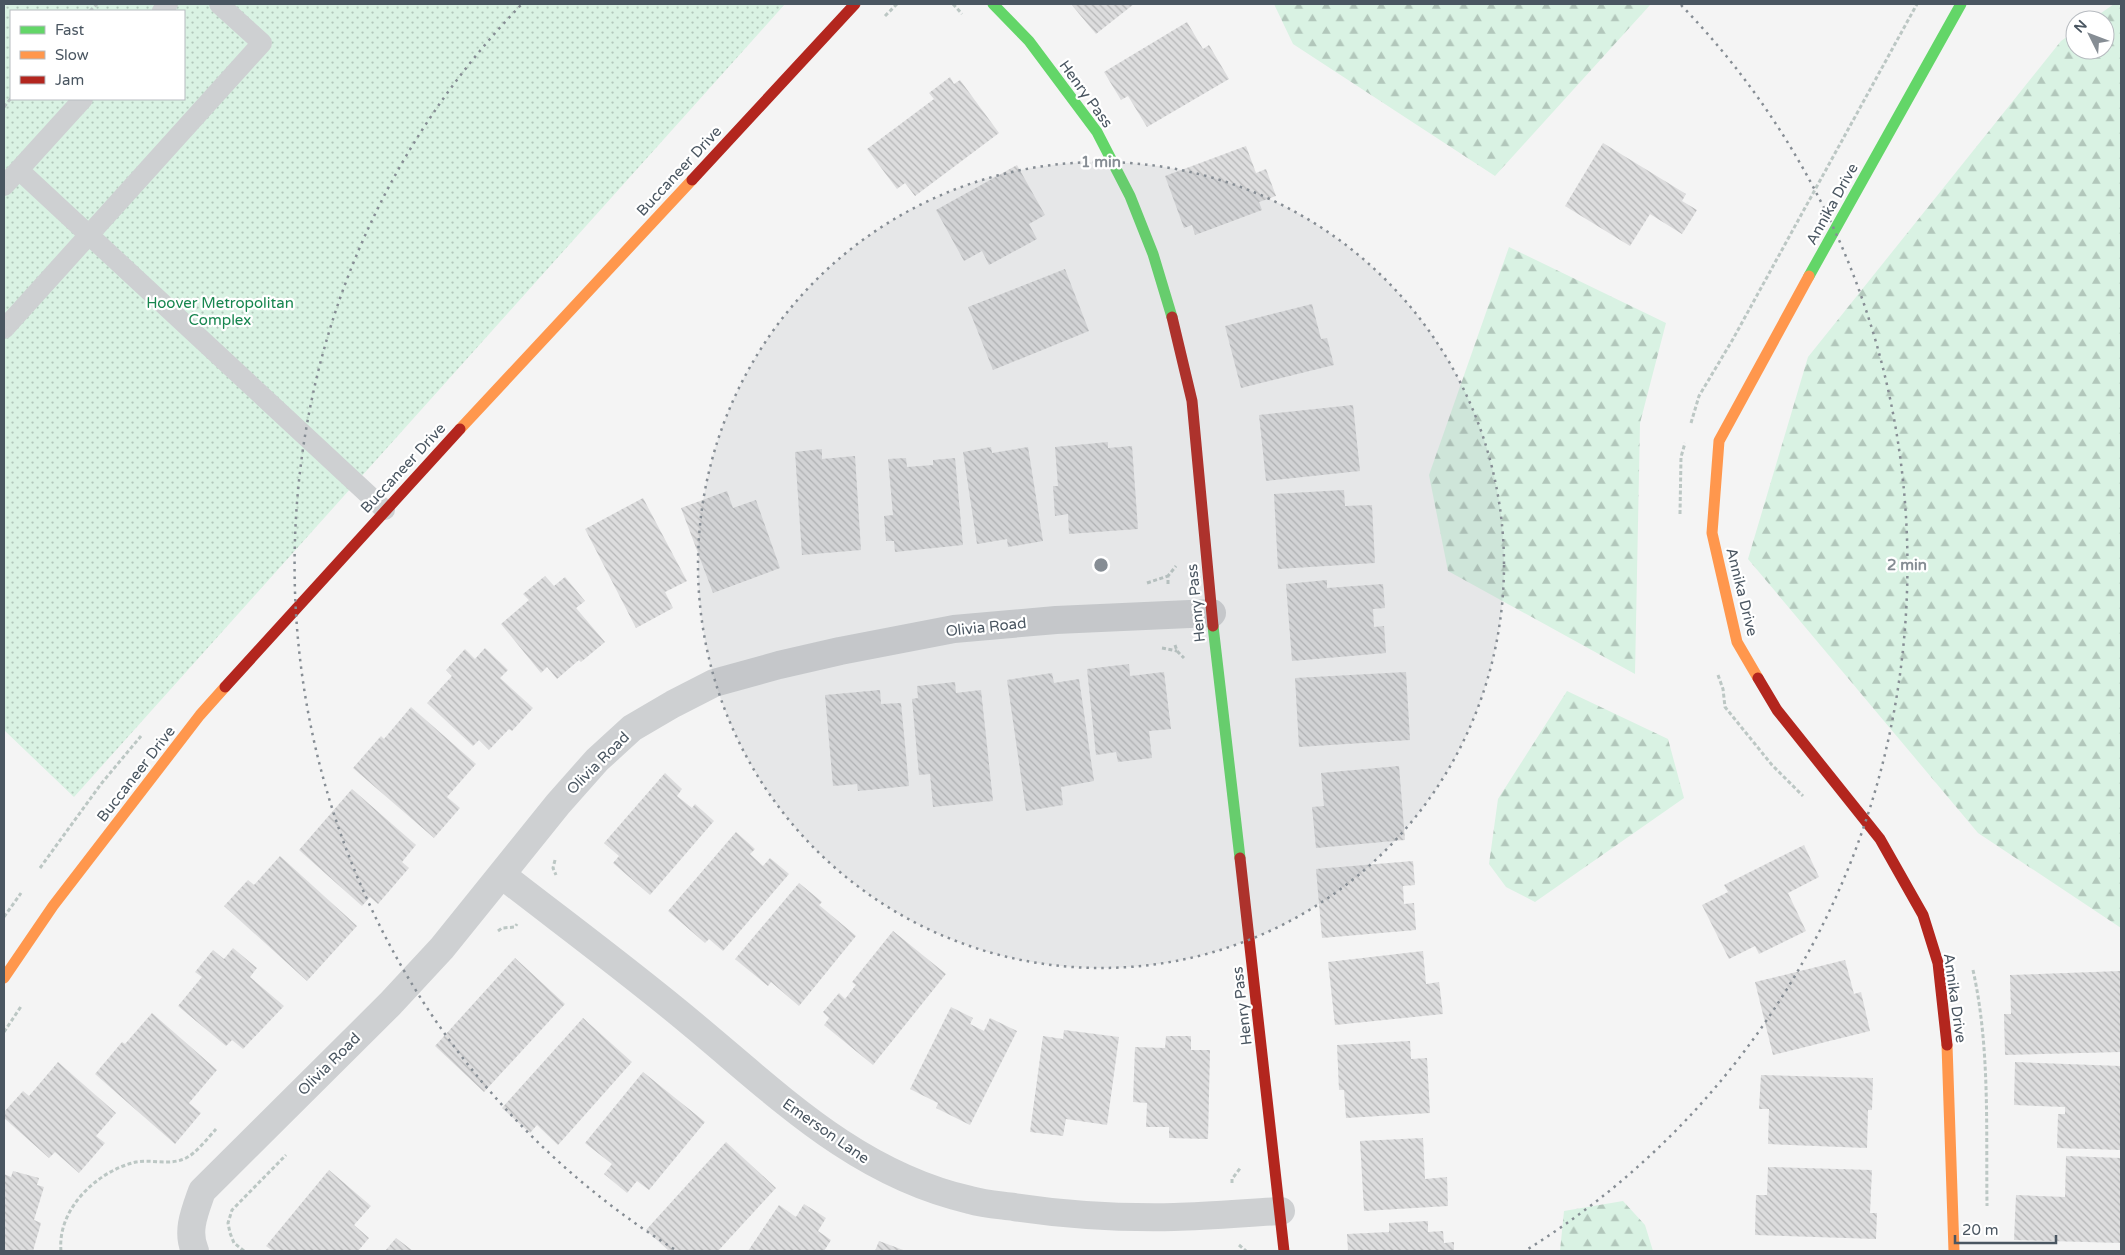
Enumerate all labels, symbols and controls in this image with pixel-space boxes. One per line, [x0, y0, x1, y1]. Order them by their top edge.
legend [10, 10, 185, 100]
north arrow [2065, 10, 2115, 60]
text: N [2071, 17, 2091, 37]
text: Fast [55, 21, 85, 39]
text: Slow [55, 46, 89, 64]
street label: Henry Pass [1056, 57, 1116, 131]
text: Jam [55, 71, 84, 89]
street label: Buccaneer Drive [633, 122, 725, 220]
text: 1 min [1081, 153, 1121, 171]
street label: Annika Drive [1802, 160, 1862, 248]
park label: Hoover Metropolitan Complex [146, 294, 294, 329]
street label: Buccaneer Drive [357, 419, 449, 517]
street label: Annika Drive [1722, 546, 1762, 638]
centre of rings [1092, 556, 1110, 574]
text: 2 min [1887, 556, 1927, 574]
street label: Henry Pass [1183, 563, 1209, 643]
street label: Olivia Road [945, 614, 1027, 640]
street label: Buccaneer Drive [93, 723, 179, 825]
street label: Olivia Road [563, 728, 633, 798]
street label: Annika Drive [1940, 952, 1970, 1044]
street label: Henry Pass [1228, 966, 1256, 1046]
street label: Olivia Road [294, 1029, 364, 1099]
street label: Emerson Lane [779, 1095, 873, 1167]
scale bar [1955, 1212, 2056, 1244]
text: 20 m [1962, 1221, 1999, 1239]

